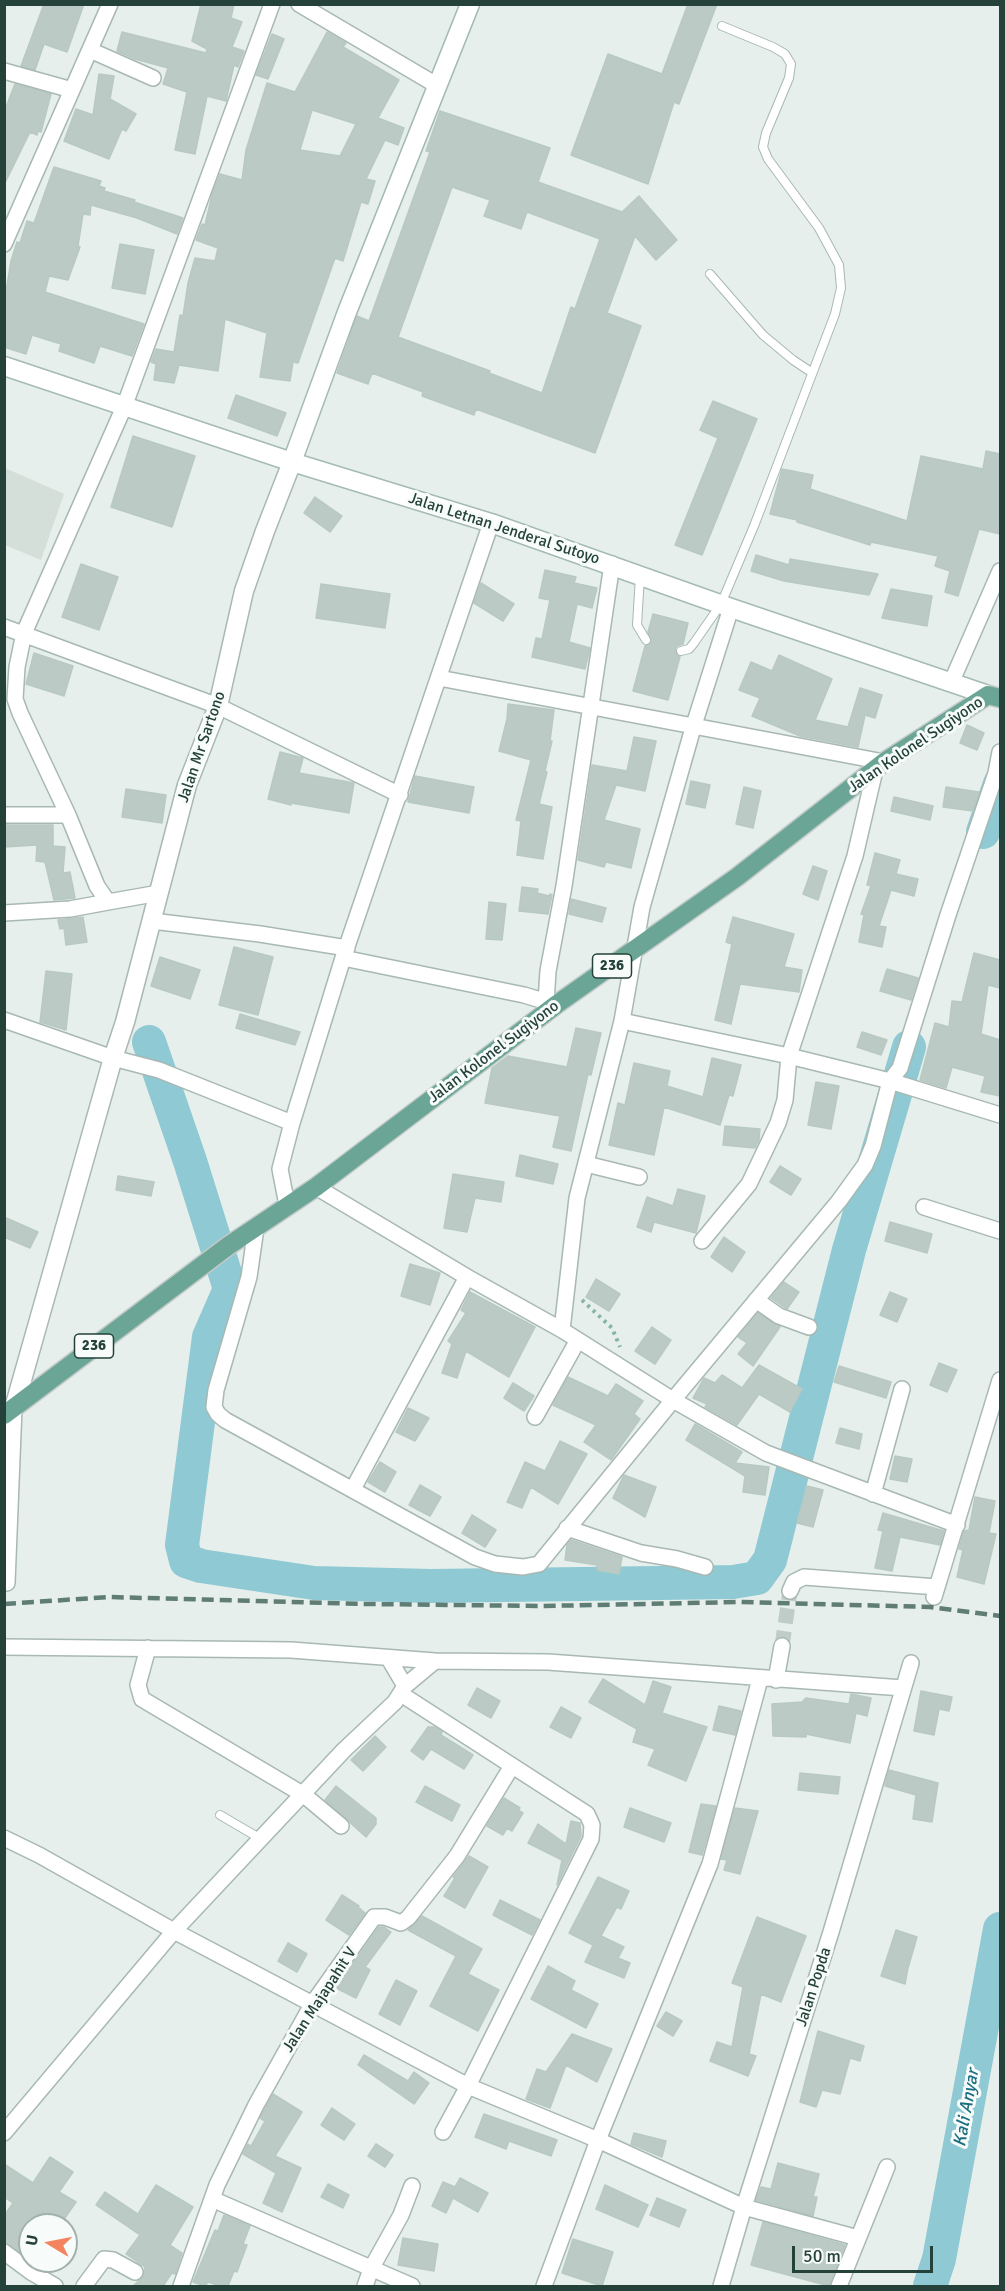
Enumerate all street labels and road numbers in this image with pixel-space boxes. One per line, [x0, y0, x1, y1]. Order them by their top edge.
street label: Jalan Letnan Jenderal Sutoyo [406, 489, 602, 569]
street label: Jalan Mr Sartono [174, 689, 230, 805]
street label: Jalan Kolonel Sugiyono [845, 693, 987, 797]
road number: 236 [592, 954, 632, 978]
street label: Jalan Kolonel Sugiyono [425, 997, 563, 1107]
road number: 236 [74, 1334, 113, 1358]
street label: Jalan Majapahit V [279, 1944, 361, 2056]
street label: Jalan Popda [792, 1945, 836, 2029]

